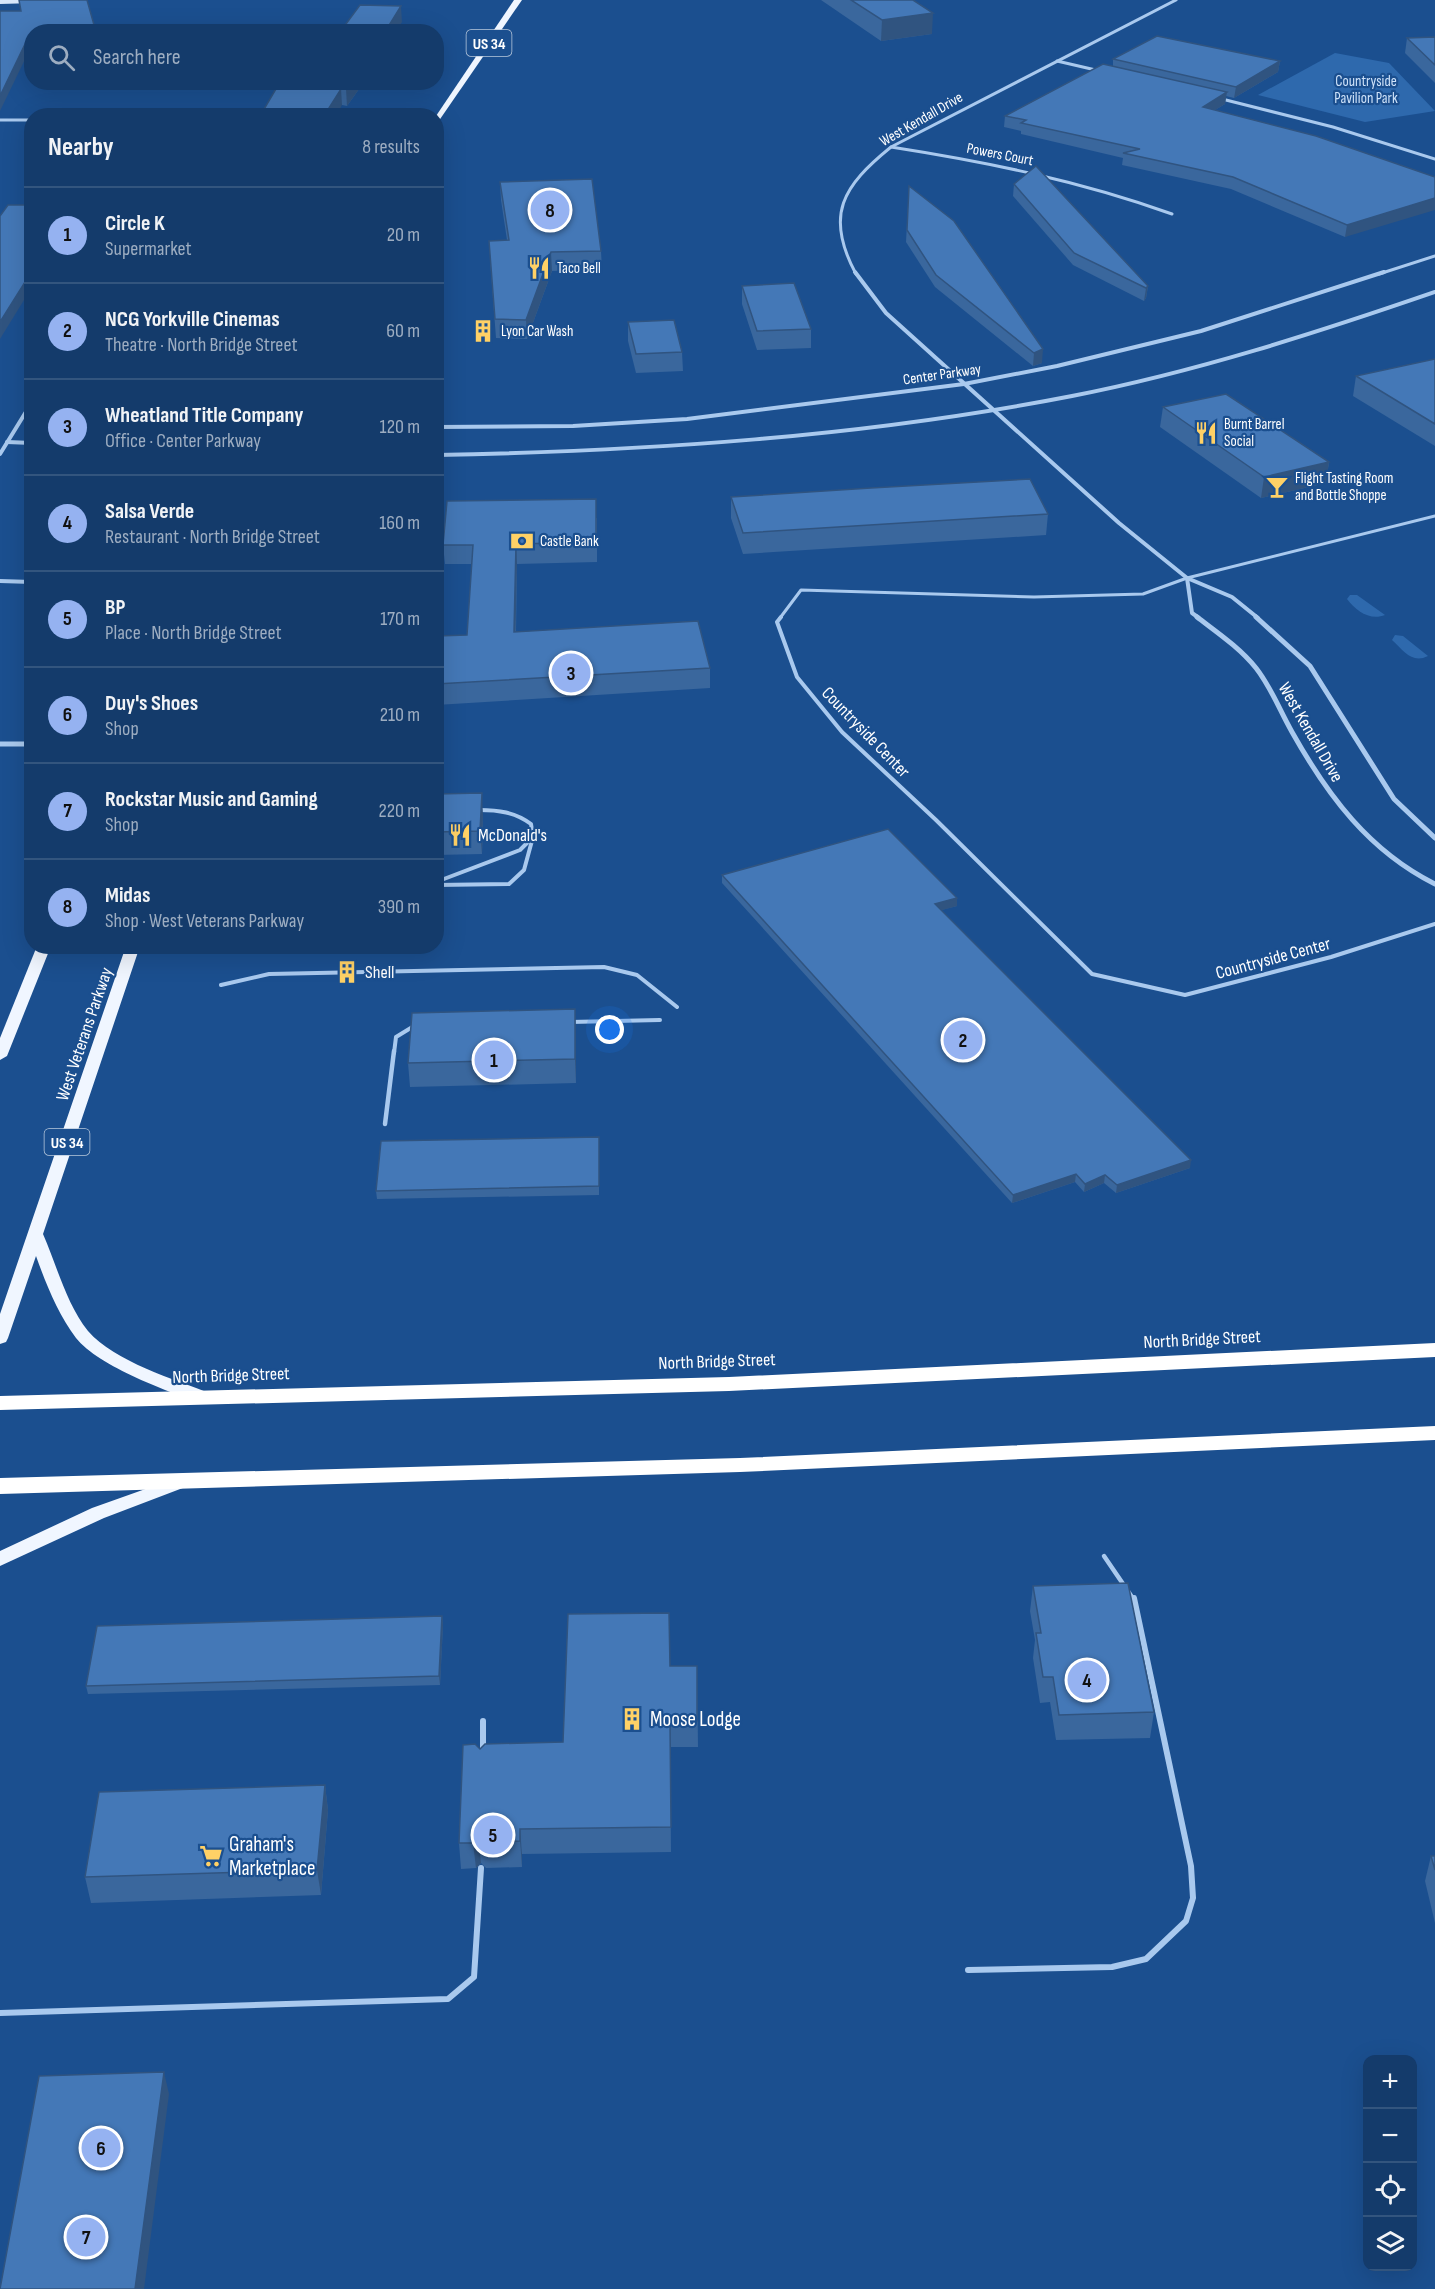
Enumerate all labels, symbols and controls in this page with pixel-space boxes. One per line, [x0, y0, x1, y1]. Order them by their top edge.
search box [24, 24, 444, 90]
road number: US 34 [466, 30, 512, 56]
icon: search [45, 41, 78, 74]
text: Search here [93, 44, 180, 71]
park label: Countryside Pavilion Park [1334, 72, 1398, 108]
street label: West Kendall Drive [876, 88, 966, 151]
text: Nearby [48, 132, 114, 163]
text: 8 results [362, 135, 420, 159]
street label: Powers Court [965, 139, 1035, 170]
pin: 8 [530, 188, 570, 232]
text: Circle K [105, 210, 165, 237]
text: 1 [64, 223, 71, 247]
text: 20 m [387, 223, 420, 247]
text: Supermarket [105, 237, 192, 261]
restaurant icon: Taco Bell [526, 255, 552, 281]
place label: Taco Bell [557, 259, 601, 278]
text: NCG Yorkville Cinemas [105, 306, 280, 333]
building icon: Lyon Car Wash [470, 318, 496, 344]
text: 2 [63, 319, 72, 343]
text: 60 m [386, 319, 420, 343]
place label: Lyon Car Wash [501, 322, 573, 341]
text: Theatre · North Bridge Street [105, 333, 297, 357]
street label: Center Parkway [902, 360, 982, 389]
text: Wheatland Title Company [105, 402, 303, 429]
text: 3 [63, 415, 72, 439]
text: 120 m [380, 415, 420, 439]
place label: Burnt Barrel Social [1224, 415, 1284, 451]
restaurant icon: Burnt Barrel Social [1193, 420, 1219, 446]
text: Office · Center Parkway [105, 429, 261, 453]
place label: Flight Tasting Room and Bottle Shoppe [1295, 469, 1393, 505]
bar icon: Flight Tasting Room and Bottle Shoppe [1264, 474, 1290, 500]
text: Salsa Verde [105, 498, 194, 525]
text: 4 [63, 511, 72, 535]
text: 160 m [379, 511, 420, 535]
text: Restaurant · North Bridge Street [105, 525, 320, 549]
bank icon: Castle Bank [509, 528, 535, 554]
place label: Castle Bank [540, 532, 599, 551]
text: BP [105, 594, 125, 621]
text: 5 [63, 607, 72, 631]
text: 170 m [380, 607, 420, 631]
text: Place · North Bridge Street [105, 621, 282, 645]
pin: 3 [552, 650, 590, 696]
street label: West Kendall Drive [1274, 679, 1348, 786]
street label: Countryside Center [817, 683, 914, 782]
text: Duy's Shoes [105, 690, 198, 717]
text: 6 [63, 703, 72, 727]
text: 210 m [380, 703, 420, 727]
text: Shop [105, 717, 139, 741]
text: Rockstar Music and Gaming [105, 786, 318, 813]
text: 7 [63, 799, 72, 823]
text: 220 m [379, 799, 420, 823]
text: Shop [105, 813, 139, 837]
restaurant icon: McDonald's [447, 822, 473, 848]
place label: McDonald's [478, 825, 547, 846]
text: Midas [105, 882, 150, 909]
text: 8 [63, 895, 72, 919]
text: 390 m [378, 895, 420, 919]
text: Shop · West Veterans Parkway [105, 909, 304, 933]
street label: Countryside Center [1213, 933, 1333, 984]
building icon: Shell [334, 959, 360, 985]
place label: Shell [365, 962, 394, 983]
street label: West Veterans Parkway [52, 965, 117, 1104]
your location [595, 1015, 624, 1044]
pin: 2 [944, 1018, 982, 1062]
pin: 1 [474, 1038, 514, 1082]
road number: US 34 [44, 1129, 90, 1155]
street label: North Bridge Street [1143, 1326, 1262, 1353]
street label: North Bridge Street [658, 1349, 777, 1374]
street label: North Bridge Street [172, 1363, 291, 1388]
pin: 4 [1068, 1658, 1106, 1702]
building icon: Moose Lodge [619, 1706, 645, 1732]
place label: Moose Lodge [650, 1707, 741, 1732]
pin: 5 [474, 1812, 512, 1858]
place label: Graham's Marketplace [229, 1832, 316, 1881]
supermarket icon: Graham's Marketplace [198, 1843, 224, 1869]
map controls [1363, 2055, 1417, 2271]
button: + [1363, 2055, 1417, 2109]
button: − [1363, 2109, 1417, 2163]
pin: 6 [82, 2126, 120, 2170]
button: locate [1363, 2163, 1417, 2217]
pin: 7 [66, 2214, 106, 2260]
button: layers [1363, 2217, 1417, 2271]

